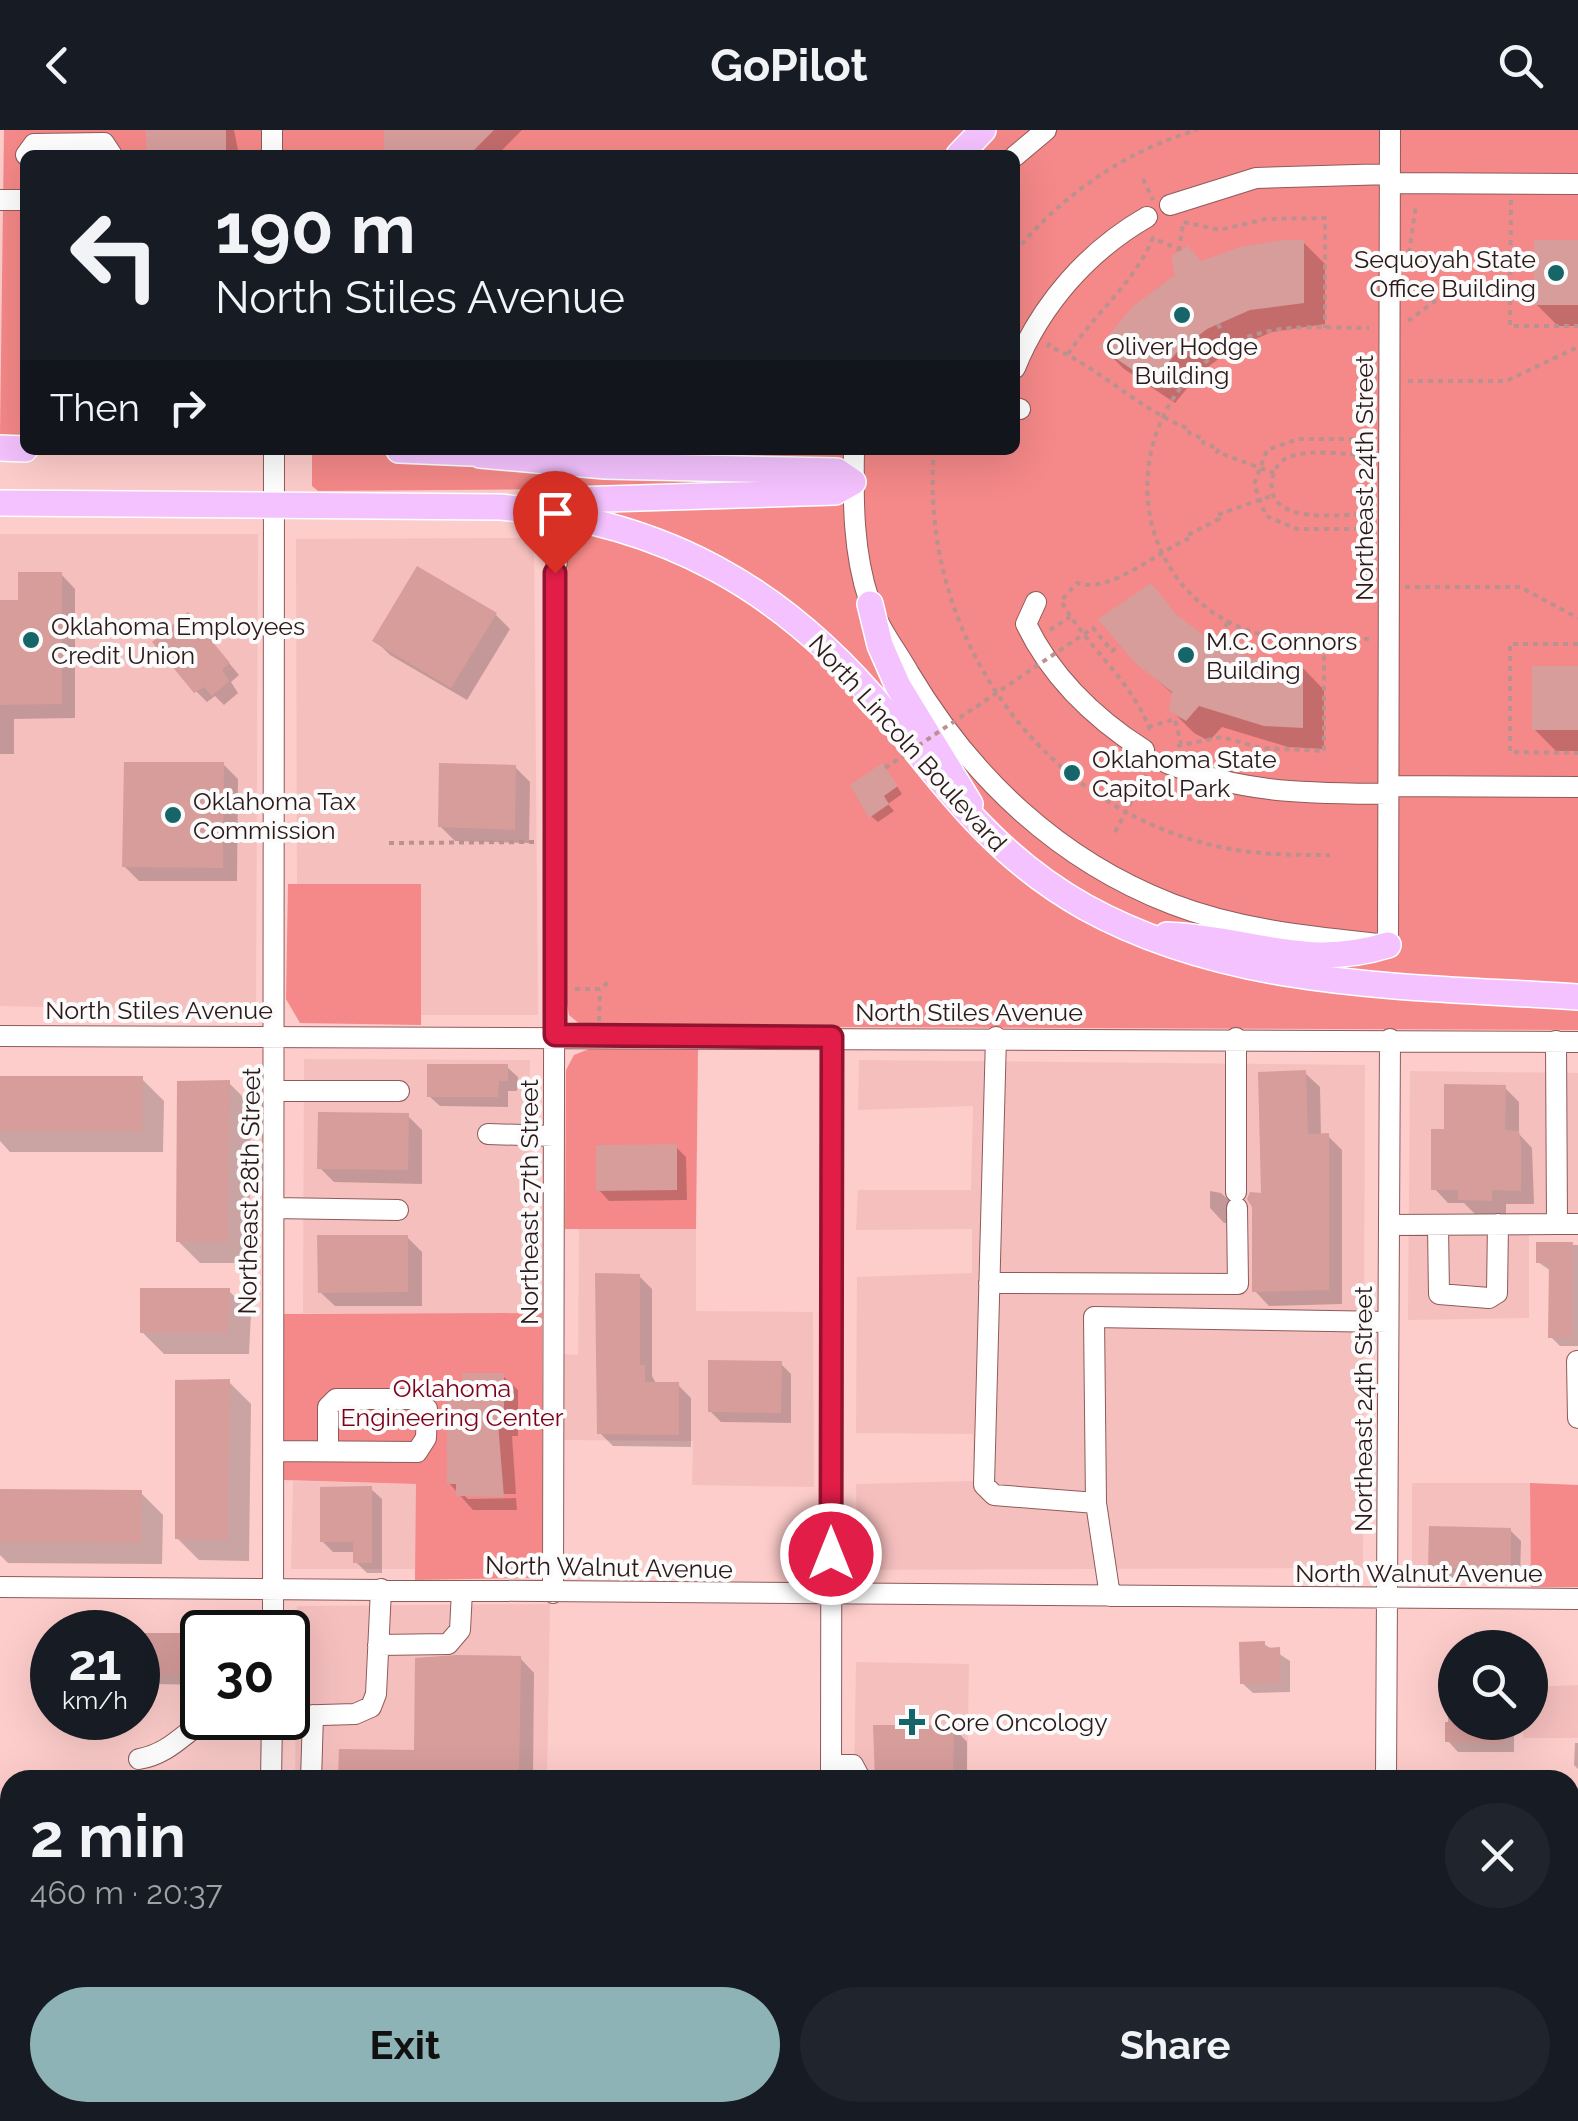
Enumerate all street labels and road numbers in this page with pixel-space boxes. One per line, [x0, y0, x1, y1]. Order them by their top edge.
street label: Northeast 24th Street [1349, 354, 1379, 601]
street label: North Lincoln Boulevard [803, 629, 1013, 857]
street label: North Stiles Avenue [45, 995, 273, 1025]
street label: North Stiles Avenue [855, 997, 1083, 1027]
street label: Northeast 28th Street [232, 1066, 266, 1315]
street label: Northeast 27th Street [514, 1078, 544, 1325]
street label: Northeast 24th Street [1348, 1285, 1378, 1532]
street label: North Walnut Avenue [485, 1550, 733, 1584]
street label: North Walnut Avenue [1295, 1558, 1543, 1588]

